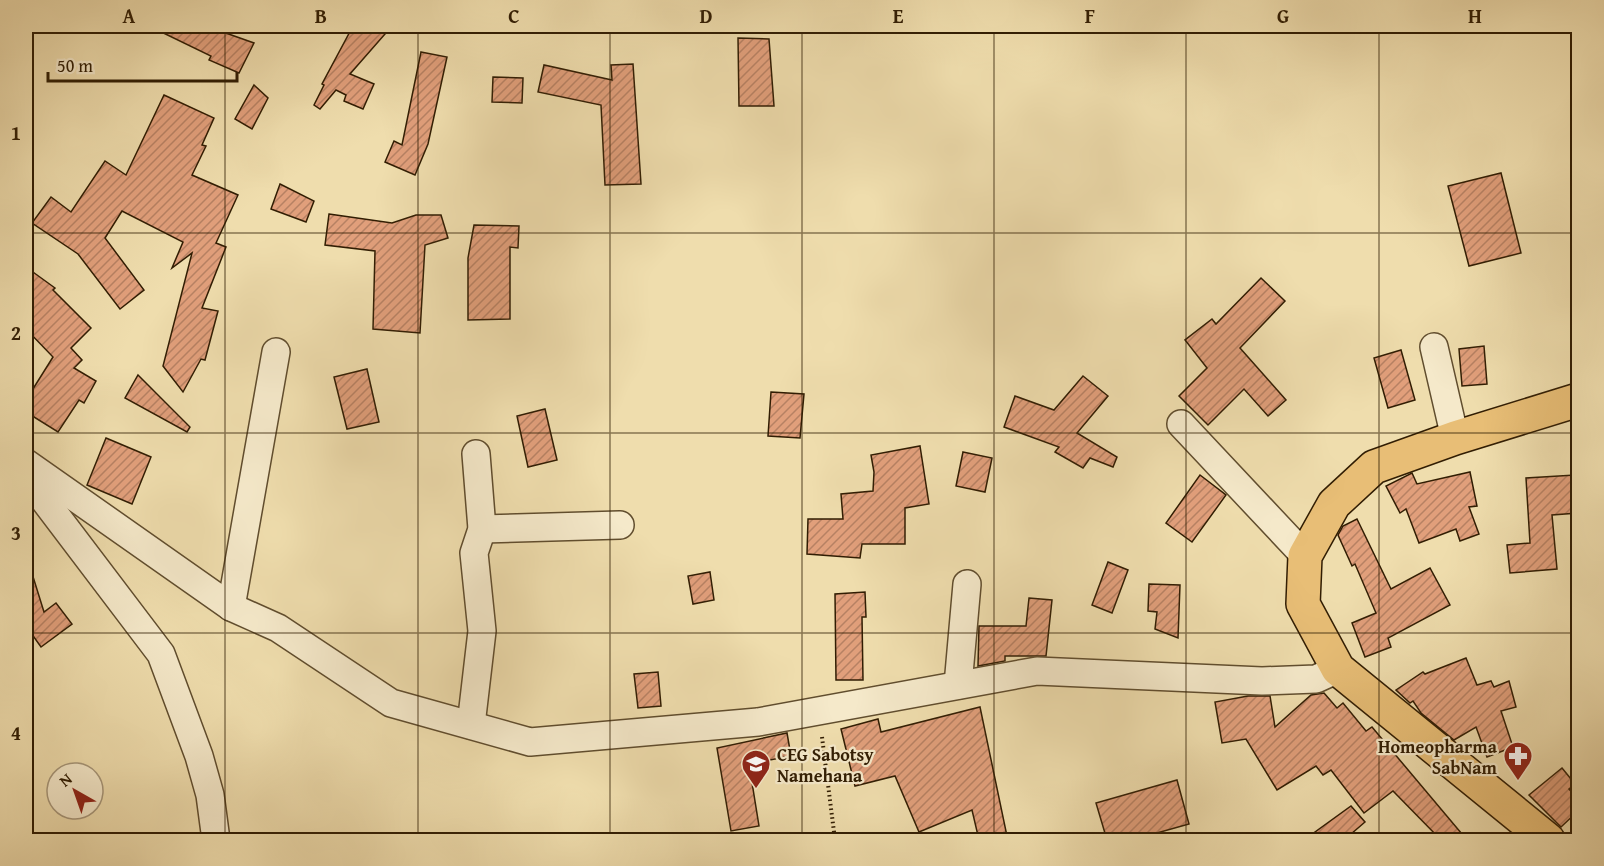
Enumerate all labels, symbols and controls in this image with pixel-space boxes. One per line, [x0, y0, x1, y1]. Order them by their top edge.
text: A [123, 1, 136, 30]
text: B [315, 1, 327, 30]
text: C [508, 1, 520, 30]
text: D [699, 1, 713, 30]
text: E [893, 1, 904, 30]
text: F [1085, 1, 1095, 30]
text: G [1277, 1, 1289, 30]
text: H [1468, 1, 1482, 30]
scale bar [48, 45, 237, 83]
text: 50 m [57, 52, 93, 79]
text: 1 [11, 118, 21, 147]
text: 2 [11, 318, 21, 347]
text: 3 [11, 518, 21, 547]
text: 4 [11, 718, 21, 747]
place label: Homeopharma SabNam [1378, 733, 1498, 781]
pharmacy icon: Homeopharma SabNam [1502, 740, 1534, 782]
place label: CEG Sabotsy Namehana [777, 741, 874, 789]
school or university icon: CEG Sabotsy Namehana [740, 748, 772, 790]
north arrow [45, 761, 105, 821]
text: N [54, 767, 77, 792]

